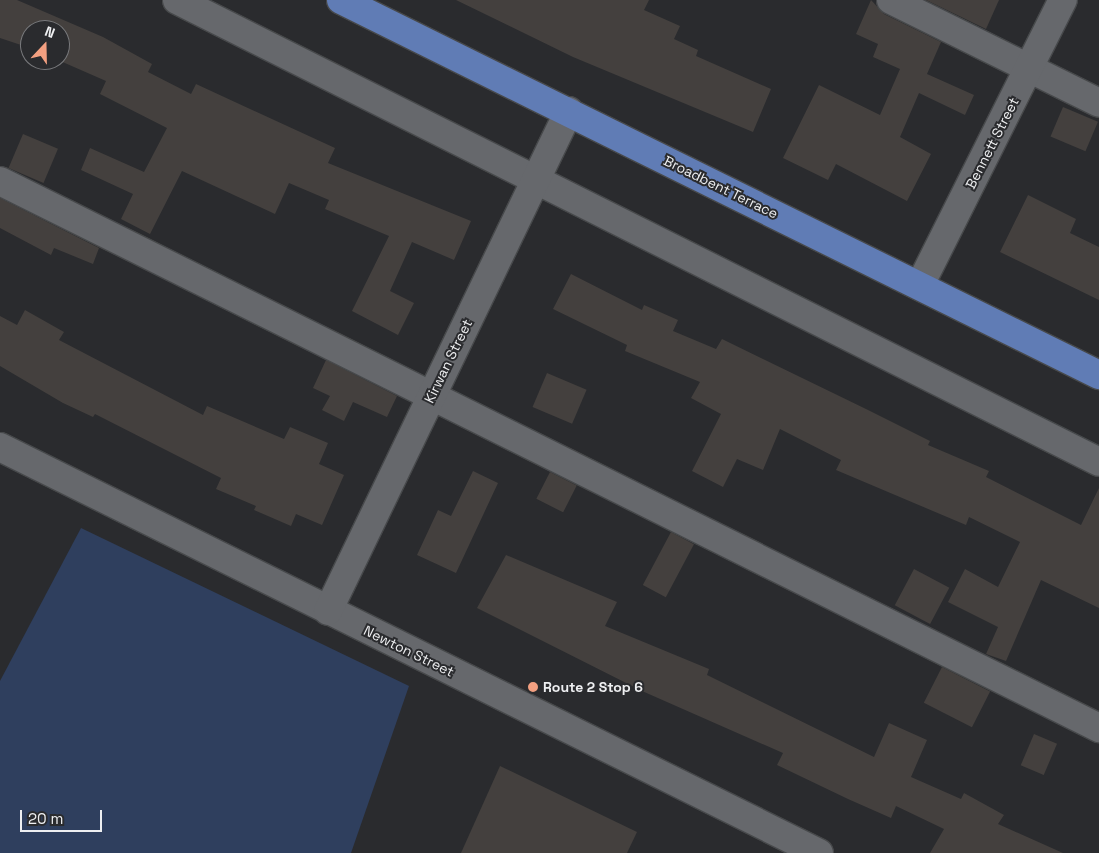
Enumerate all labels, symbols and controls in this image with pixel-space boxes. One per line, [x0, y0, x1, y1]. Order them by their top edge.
north arrow [20, 20, 70, 70]
text: N [42, 22, 58, 42]
street label: Bennett Street [962, 94, 1022, 192]
street label: Broadbent Terrace [661, 152, 781, 222]
street label: Kirwan Street [420, 316, 476, 406]
street label: Newton Street [361, 622, 457, 680]
place label: Route 2 Stop 6 [543, 679, 643, 695]
marker: Route 2 Stop 6 [527, 681, 539, 693]
scale bar [22, 800, 105, 832]
text: 20 m [28, 809, 63, 828]

